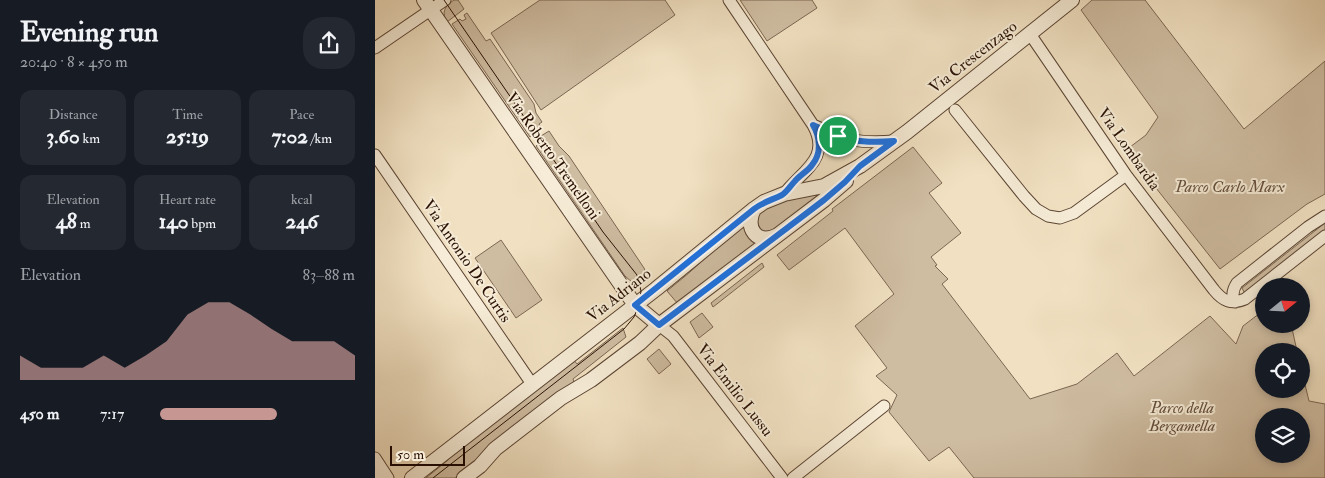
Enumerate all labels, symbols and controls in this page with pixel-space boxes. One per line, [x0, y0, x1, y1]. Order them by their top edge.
text: Evening run [20, 15, 158, 50]
street label: Via Crescenzago [925, 16, 1021, 98]
button: share [303, 17, 355, 69]
text: 20:40 · 8 × 450 m [20, 52, 128, 72]
street label: Via Roberto Tremelloni [501, 88, 605, 224]
street label: Via Lombardia [1093, 104, 1165, 194]
text: Distance [49, 106, 98, 123]
text: Time [172, 106, 203, 123]
text: Pace [289, 106, 314, 123]
pin [817, 115, 859, 157]
icon: arrive [824, 122, 852, 150]
text: 3.60 [46, 123, 80, 150]
text: 25:19 [166, 123, 209, 150]
text: 7:02 [272, 123, 308, 150]
text: km [80, 130, 100, 147]
text: /km [308, 130, 332, 147]
park label: Parco Carlo Marx [1174, 177, 1285, 197]
text: Elevation [46, 191, 100, 208]
text: Heart rate [159, 191, 216, 208]
text: kcal [291, 191, 313, 208]
street label: Via Antonio De Curtis [418, 196, 516, 326]
text: 48 [56, 208, 77, 235]
text: 140 [159, 208, 188, 235]
text: 246 [286, 208, 318, 235]
text: m [77, 215, 91, 232]
text: bpm [188, 215, 216, 232]
street label: Via Adriano [583, 263, 655, 326]
text: Elevation [20, 265, 81, 285]
text: 83–88 m [302, 265, 355, 285]
north arrow [1255, 278, 1310, 332]
map controls [1255, 278, 1310, 463]
street label: Via Emilio Lussu [693, 340, 777, 440]
button: locate [1255, 343, 1310, 398]
park label: Parco della Bergamella [1148, 398, 1215, 436]
text: 450 m [20, 404, 60, 424]
text: 7:17 [100, 404, 124, 424]
button: layers [1255, 408, 1310, 463]
scale bar [390, 443, 465, 466]
text: 50 m [397, 446, 424, 463]

